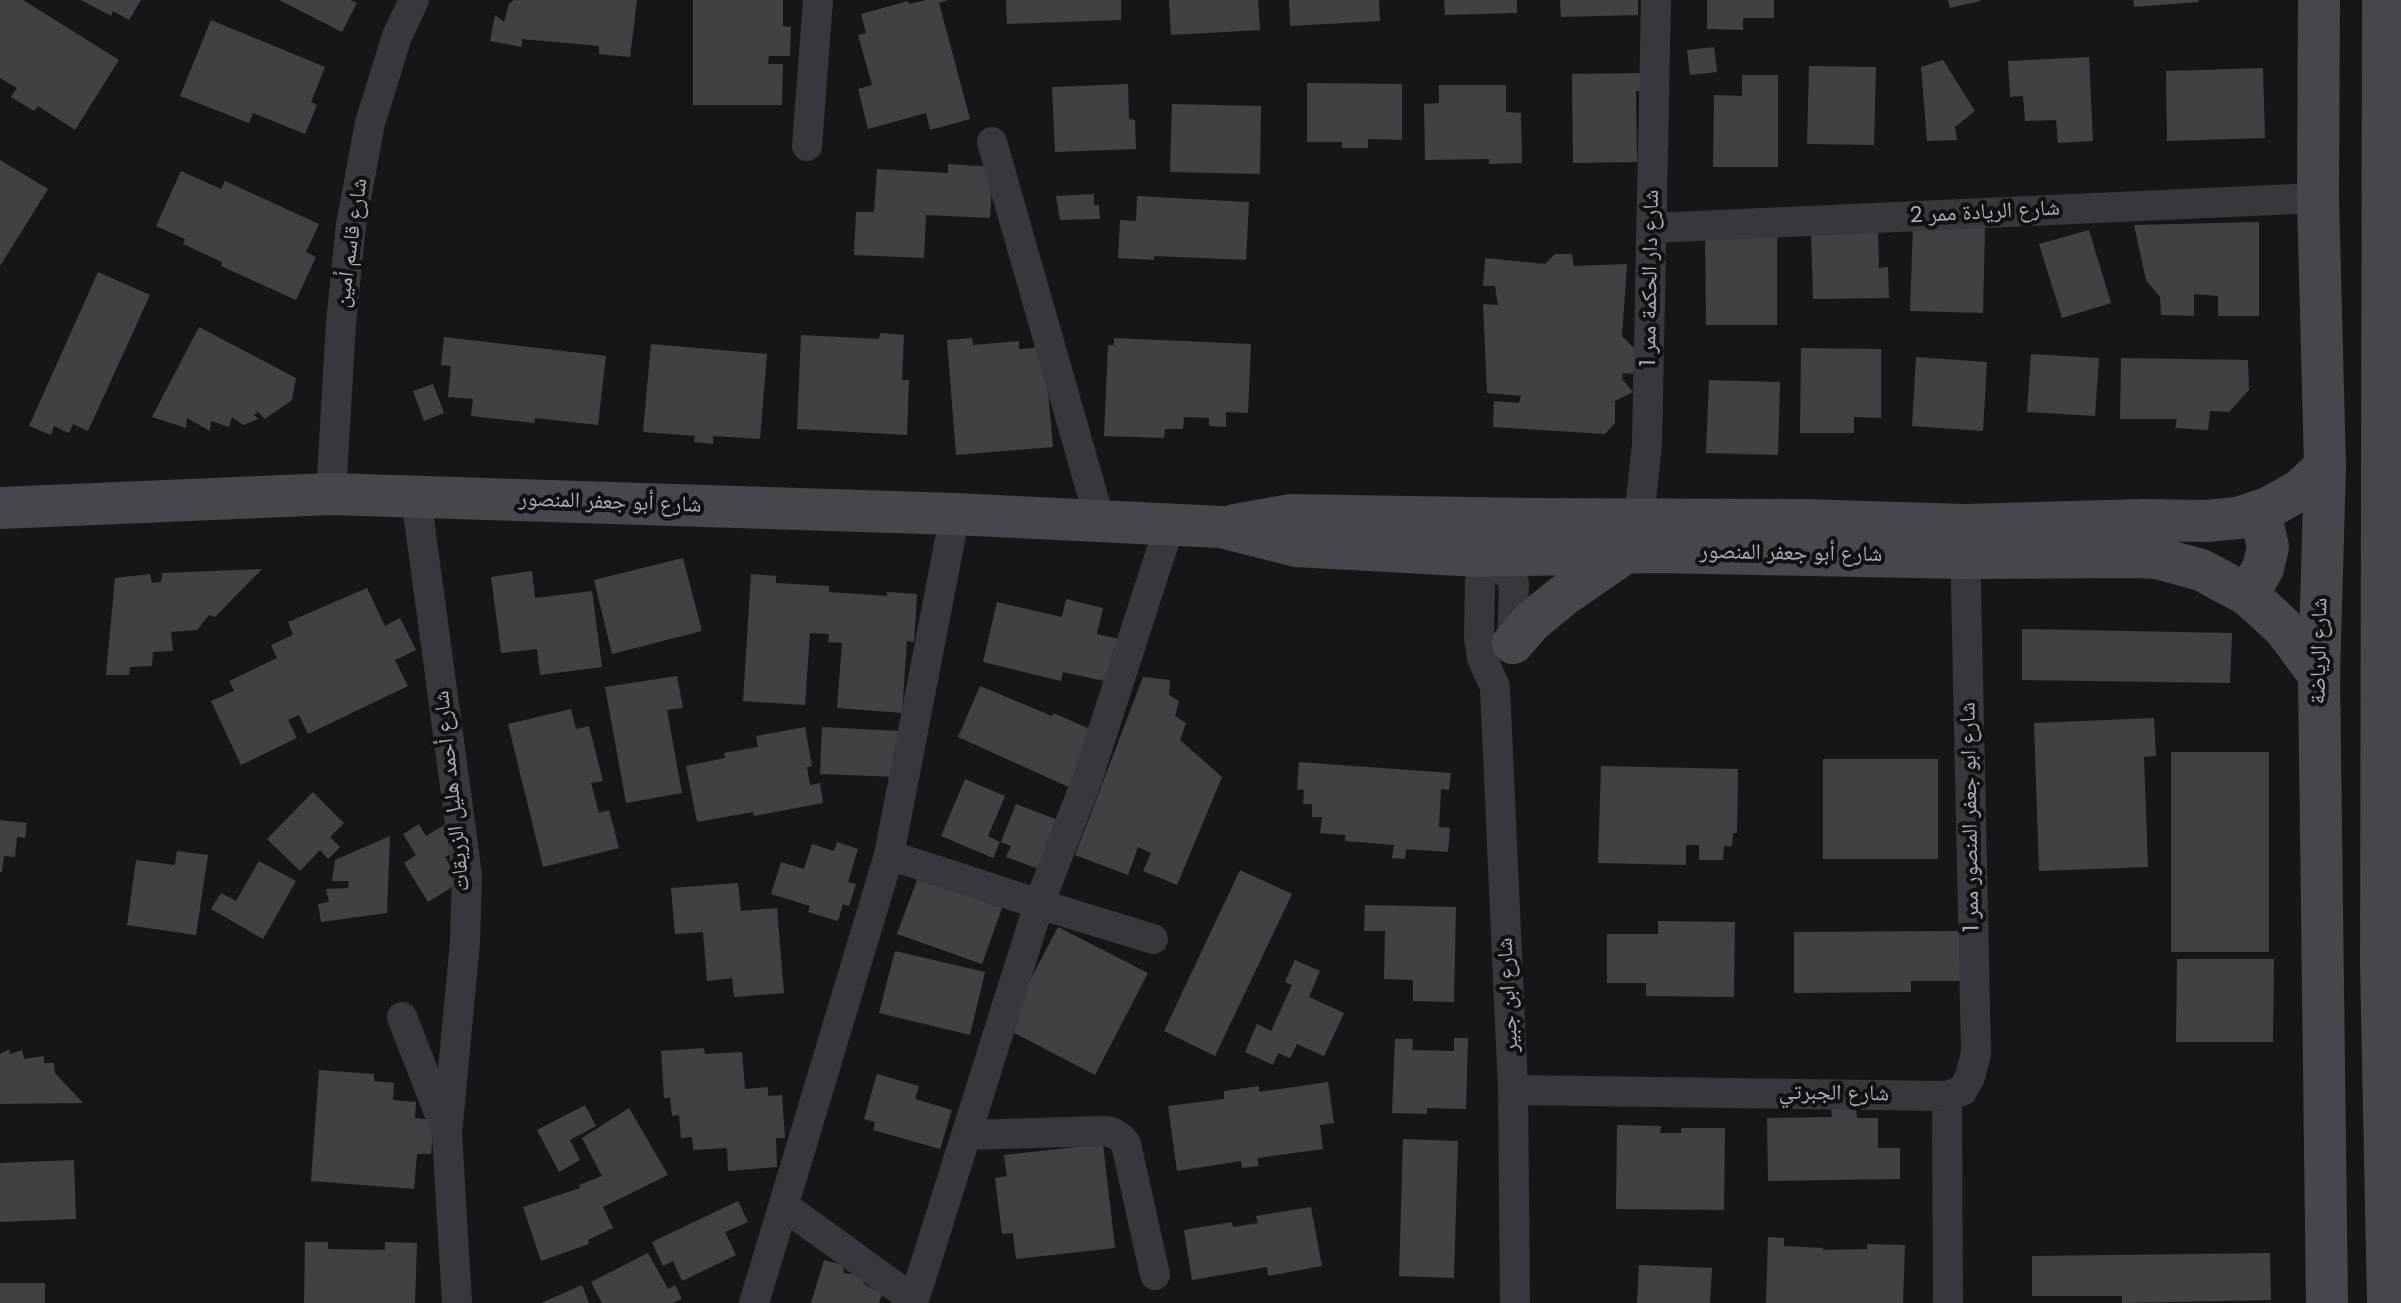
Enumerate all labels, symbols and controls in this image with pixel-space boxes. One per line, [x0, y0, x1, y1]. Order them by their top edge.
street label: شارع قاسم أمين [330, 177, 374, 309]
street label: شارع دار الحكمة ممر 1 [1636, 189, 1666, 367]
street label: شارع الريادة ممر 2 [1909, 196, 2061, 230]
street label: شارع أبو جعفر المنصور [518, 487, 702, 519]
street label: شارع أبو جعفر المنصور [1699, 539, 1883, 569]
street label: شارع الرياضة [2306, 597, 2334, 705]
street label: شارع أحمد هليل الزريقات [429, 689, 477, 893]
street label: شارع ابو جعفر المنصور ممر 1 [1956, 702, 1986, 932]
street label: شارع ابن جبير [1493, 937, 1525, 1053]
street label: شارع الجبرتي [1779, 1080, 1889, 1108]

